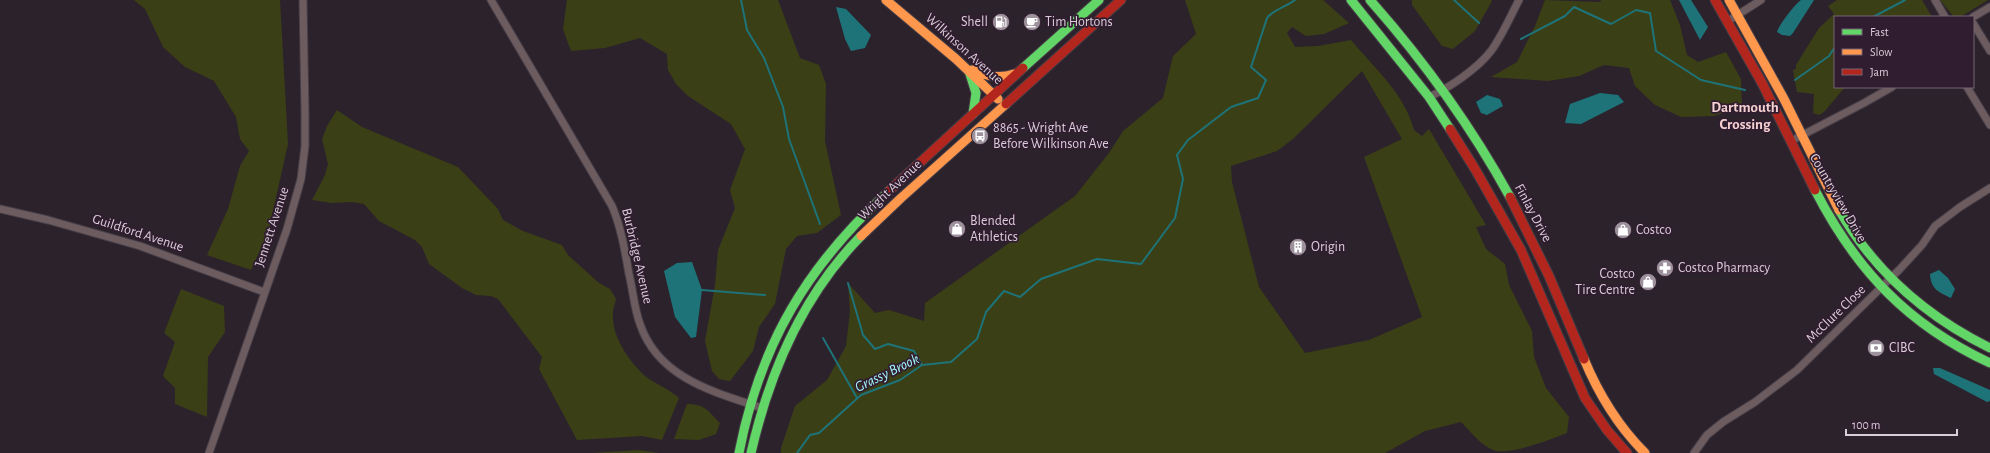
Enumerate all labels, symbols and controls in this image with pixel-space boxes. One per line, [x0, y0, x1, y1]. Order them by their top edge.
street label: Wilkinson Avenue [923, 11, 1005, 87]
fuel station icon: Shell [991, 12, 1011, 32]
cafe icon: Tim Hortons [1022, 12, 1042, 32]
place label: Shell [961, 15, 988, 29]
place label: Tim Hortons [1045, 15, 1113, 29]
legend [1834, 16, 1974, 88]
text: Fast [1870, 26, 1889, 38]
text: Slow [1870, 46, 1892, 58]
text: Jam [1870, 66, 1889, 78]
district label: Dartmouth Crossing [1711, 100, 1779, 132]
place label: 8865 - Wright Ave Before Wilkinson Ave [993, 121, 1109, 151]
bus stop icon: 8865 - Wright Ave Before Wilkinson Ave [970, 126, 990, 146]
street label: Countryview Drive [1807, 151, 1869, 245]
street label: Wright Avenue [855, 157, 925, 223]
street label: Finlay Drive [1512, 182, 1554, 244]
street label: Jennett Avenue [252, 185, 292, 269]
street label: Burbridge Avenue [619, 207, 655, 305]
street label: Guildford Avenue [91, 212, 185, 254]
place label: Blended Athletics [970, 214, 1018, 244]
shop icon: Blended Athletics [947, 219, 967, 239]
shop icon: Costco [1613, 220, 1633, 240]
place label: Costco [1636, 223, 1672, 237]
building icon: Origin [1288, 237, 1308, 257]
place label: Origin [1311, 240, 1345, 254]
pharmacy icon: Costco Pharmacy [1655, 258, 1675, 278]
place label: Costco Pharmacy [1678, 261, 1770, 275]
place label: Costco Tire Centre [1575, 267, 1635, 297]
shop icon: Costco Tire Centre [1638, 272, 1658, 292]
street label: McClure Close [1804, 282, 1868, 346]
bank icon: CIBC [1866, 338, 1886, 358]
place label: CIBC [1889, 341, 1915, 355]
water label: Grassy Brook [853, 351, 921, 395]
scale bar [1846, 411, 1957, 437]
text: 100 m [1852, 419, 1880, 431]

